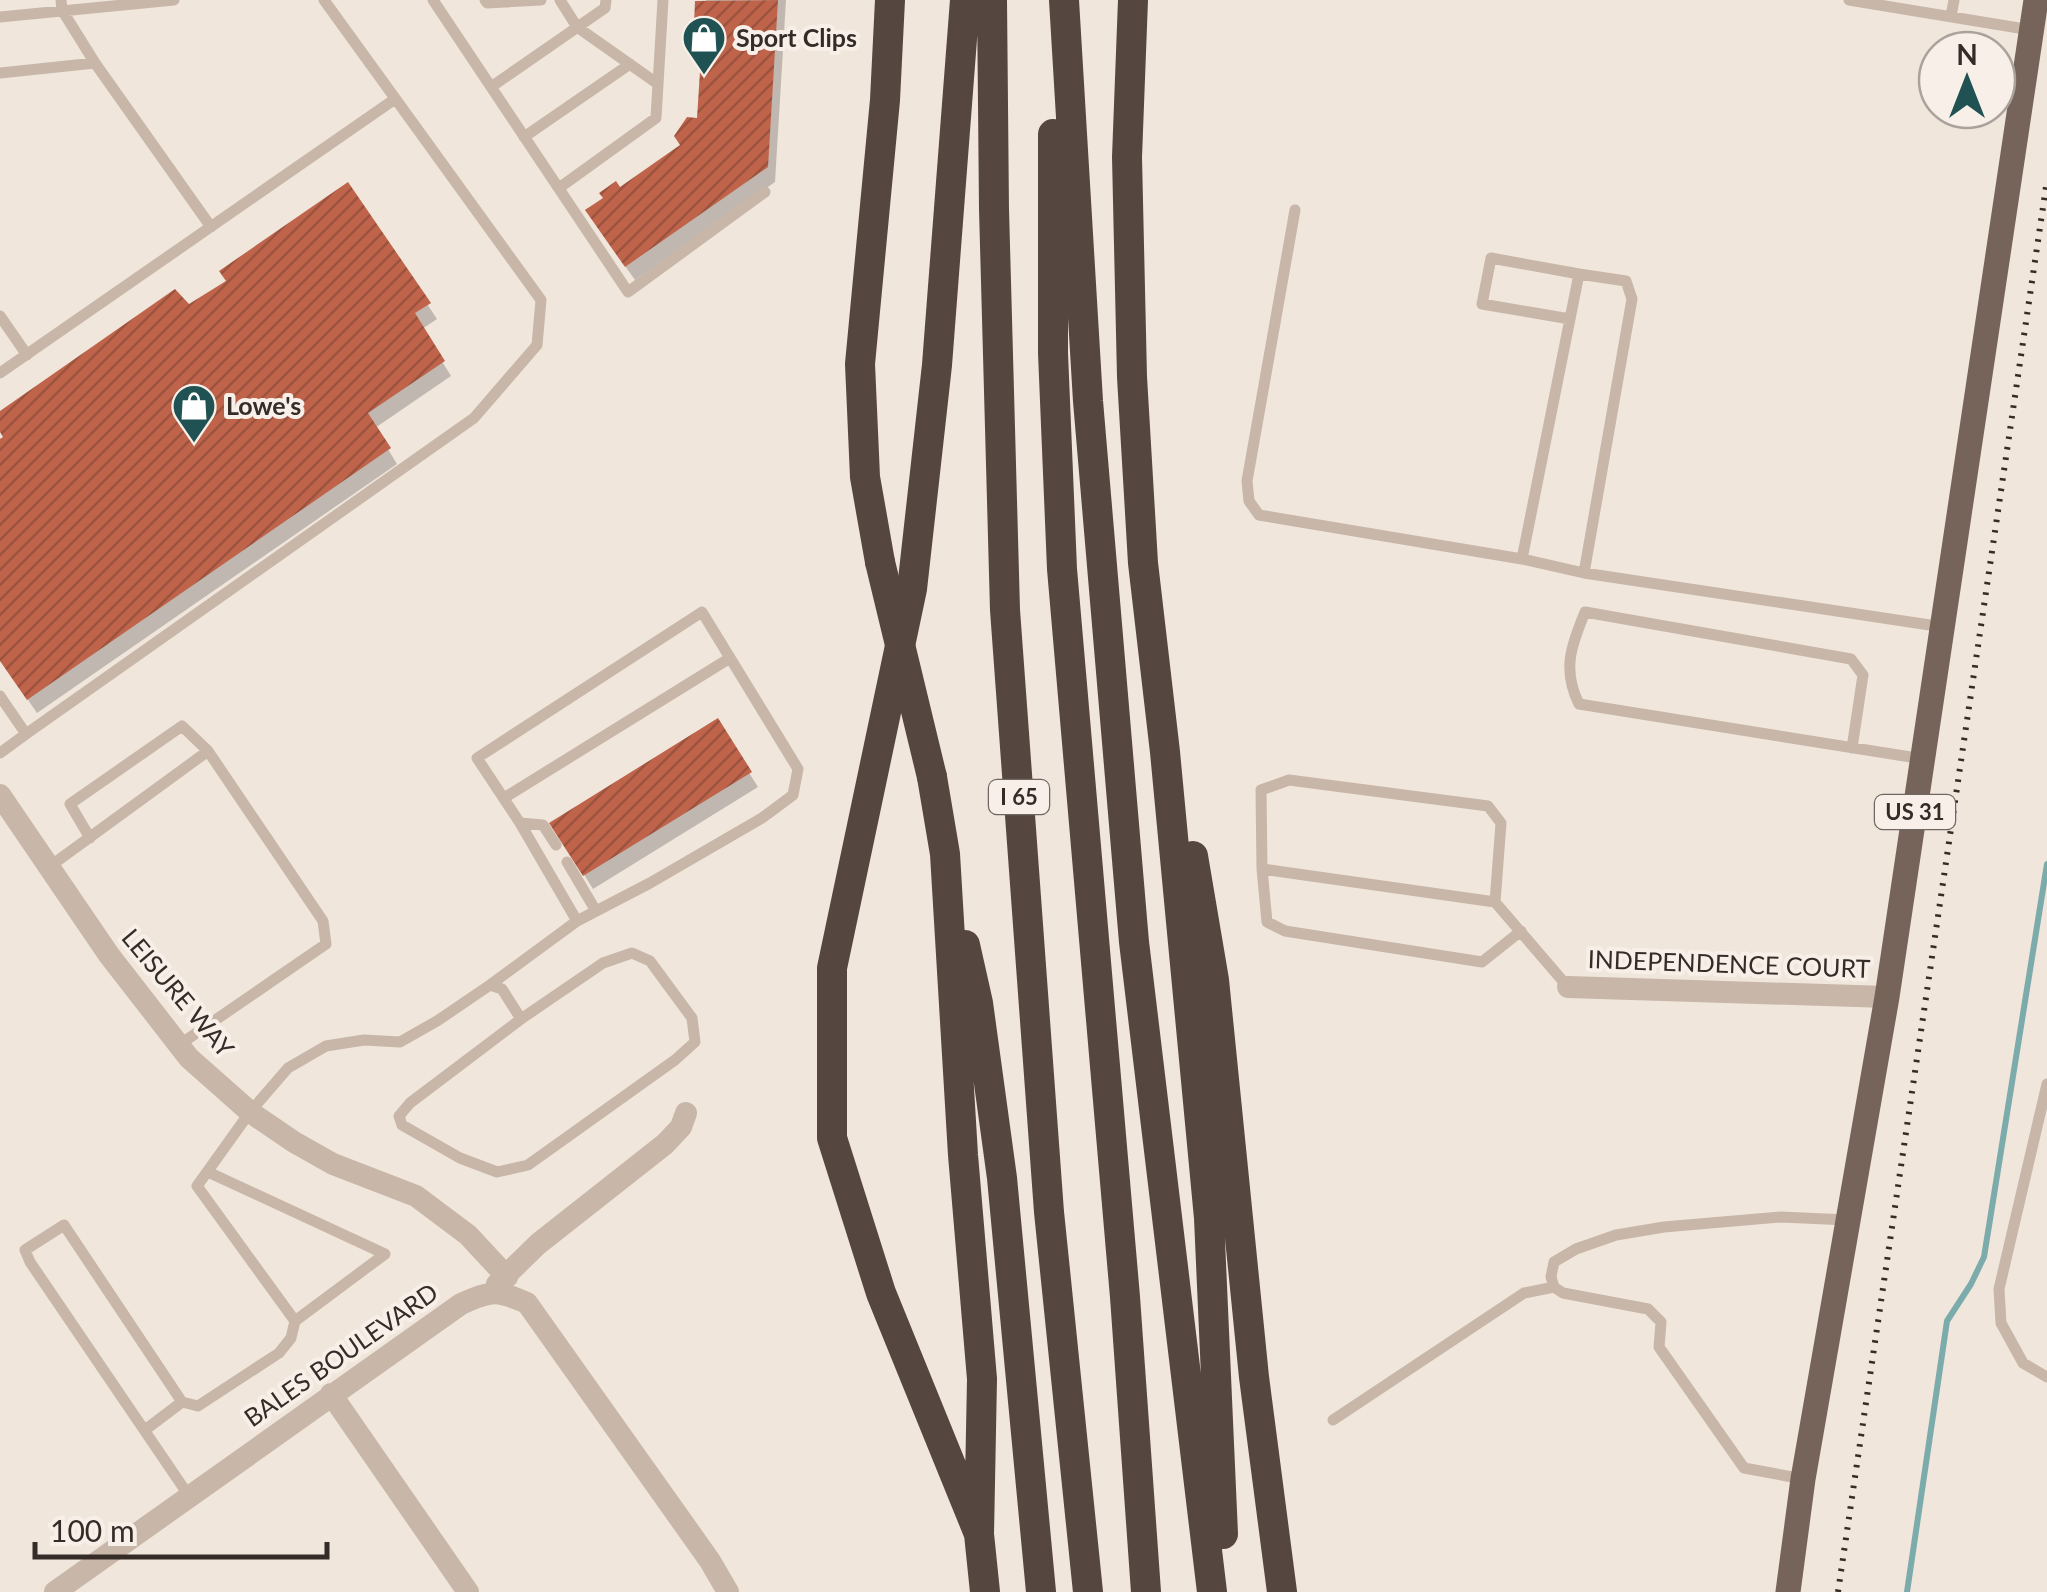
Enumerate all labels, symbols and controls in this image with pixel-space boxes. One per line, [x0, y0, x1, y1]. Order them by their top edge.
shop icon: Sport Clips [681, 15, 727, 76]
place label: Sport Clips [736, 22, 857, 52]
north arrow [1917, 30, 2017, 130]
text: N [1956, 37, 1978, 71]
shop icon: Lowe's [171, 383, 217, 444]
place label: Lowe's [226, 390, 301, 420]
road number: I 65 [989, 780, 1049, 814]
road number: US 31 [1875, 795, 1955, 829]
street label: LEISURE WAY [117, 922, 241, 1063]
street label: INDEPENDENCE COURT [1587, 943, 1871, 983]
street label: BALES BOULEVARD [238, 1276, 443, 1432]
scale bar [35, 1497, 328, 1559]
text: 100 m [50, 1512, 135, 1548]

